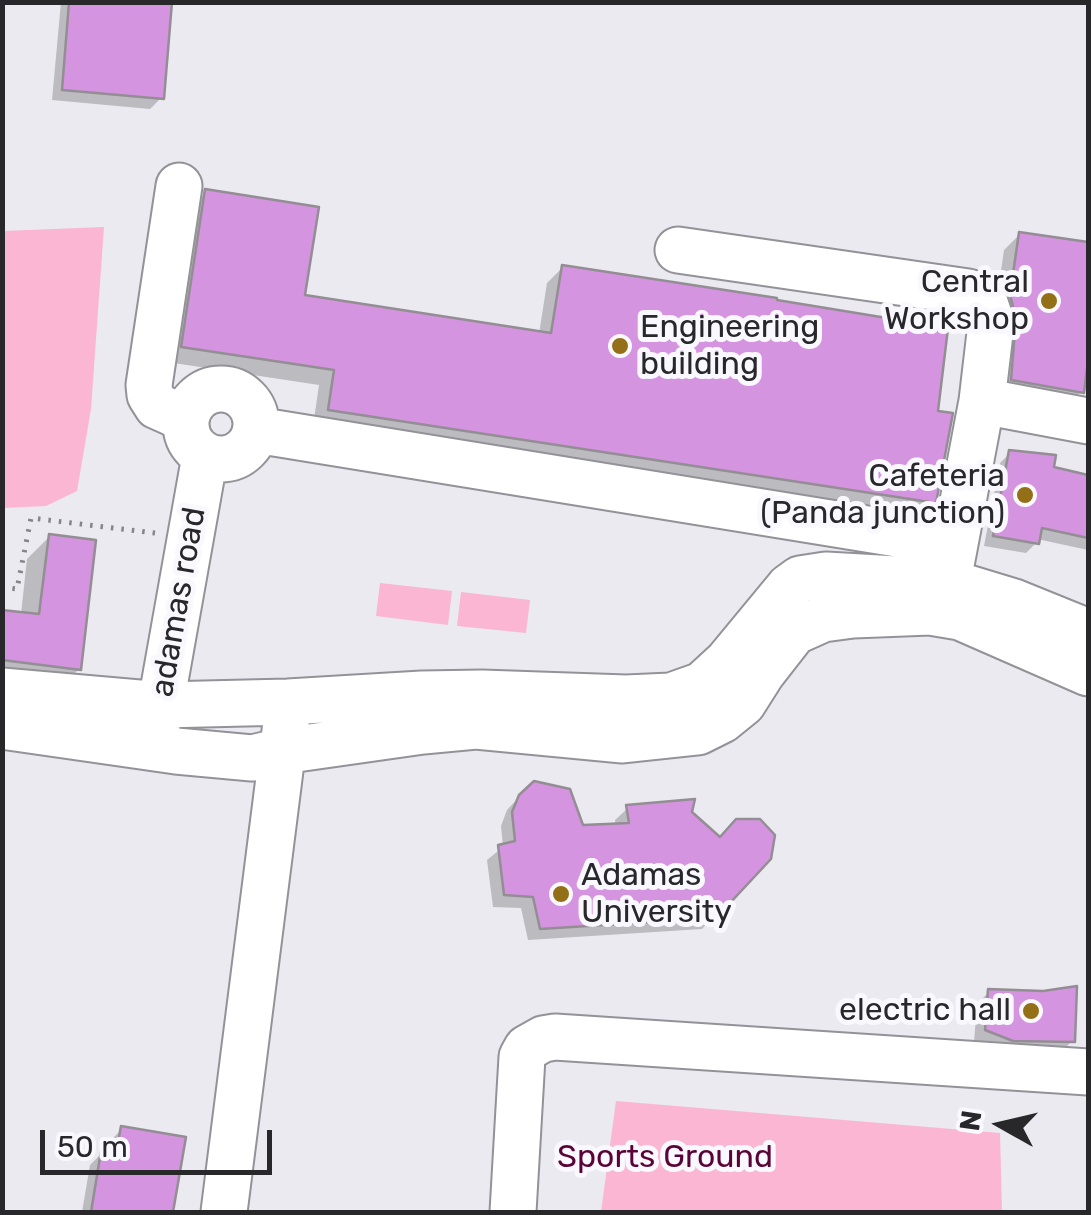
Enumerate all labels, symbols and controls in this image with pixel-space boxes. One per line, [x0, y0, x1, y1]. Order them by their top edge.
place label: Central Workshop [884, 264, 1029, 339]
marker: Central Workshop [1038, 290, 1060, 312]
place label: Engineering building [640, 309, 819, 384]
marker: Engineering building [609, 335, 631, 357]
place label: Cafeteria (Panda junction) [760, 458, 1005, 533]
marker: Cafeteria (Panda junction) [1014, 484, 1036, 506]
street label: adamas road [143, 504, 215, 700]
place label: Adamas University [581, 857, 732, 932]
marker: Adamas University [550, 883, 572, 905]
place label: electric hall [839, 992, 1011, 1030]
marker: electric hall [1020, 1000, 1042, 1022]
north arrow [951, 1075, 1051, 1175]
text: N [953, 1108, 989, 1133]
scale bar [45, 1110, 278, 1172]
text: 50 m [57, 1129, 128, 1165]
park label: Sports Ground [557, 1139, 773, 1177]

